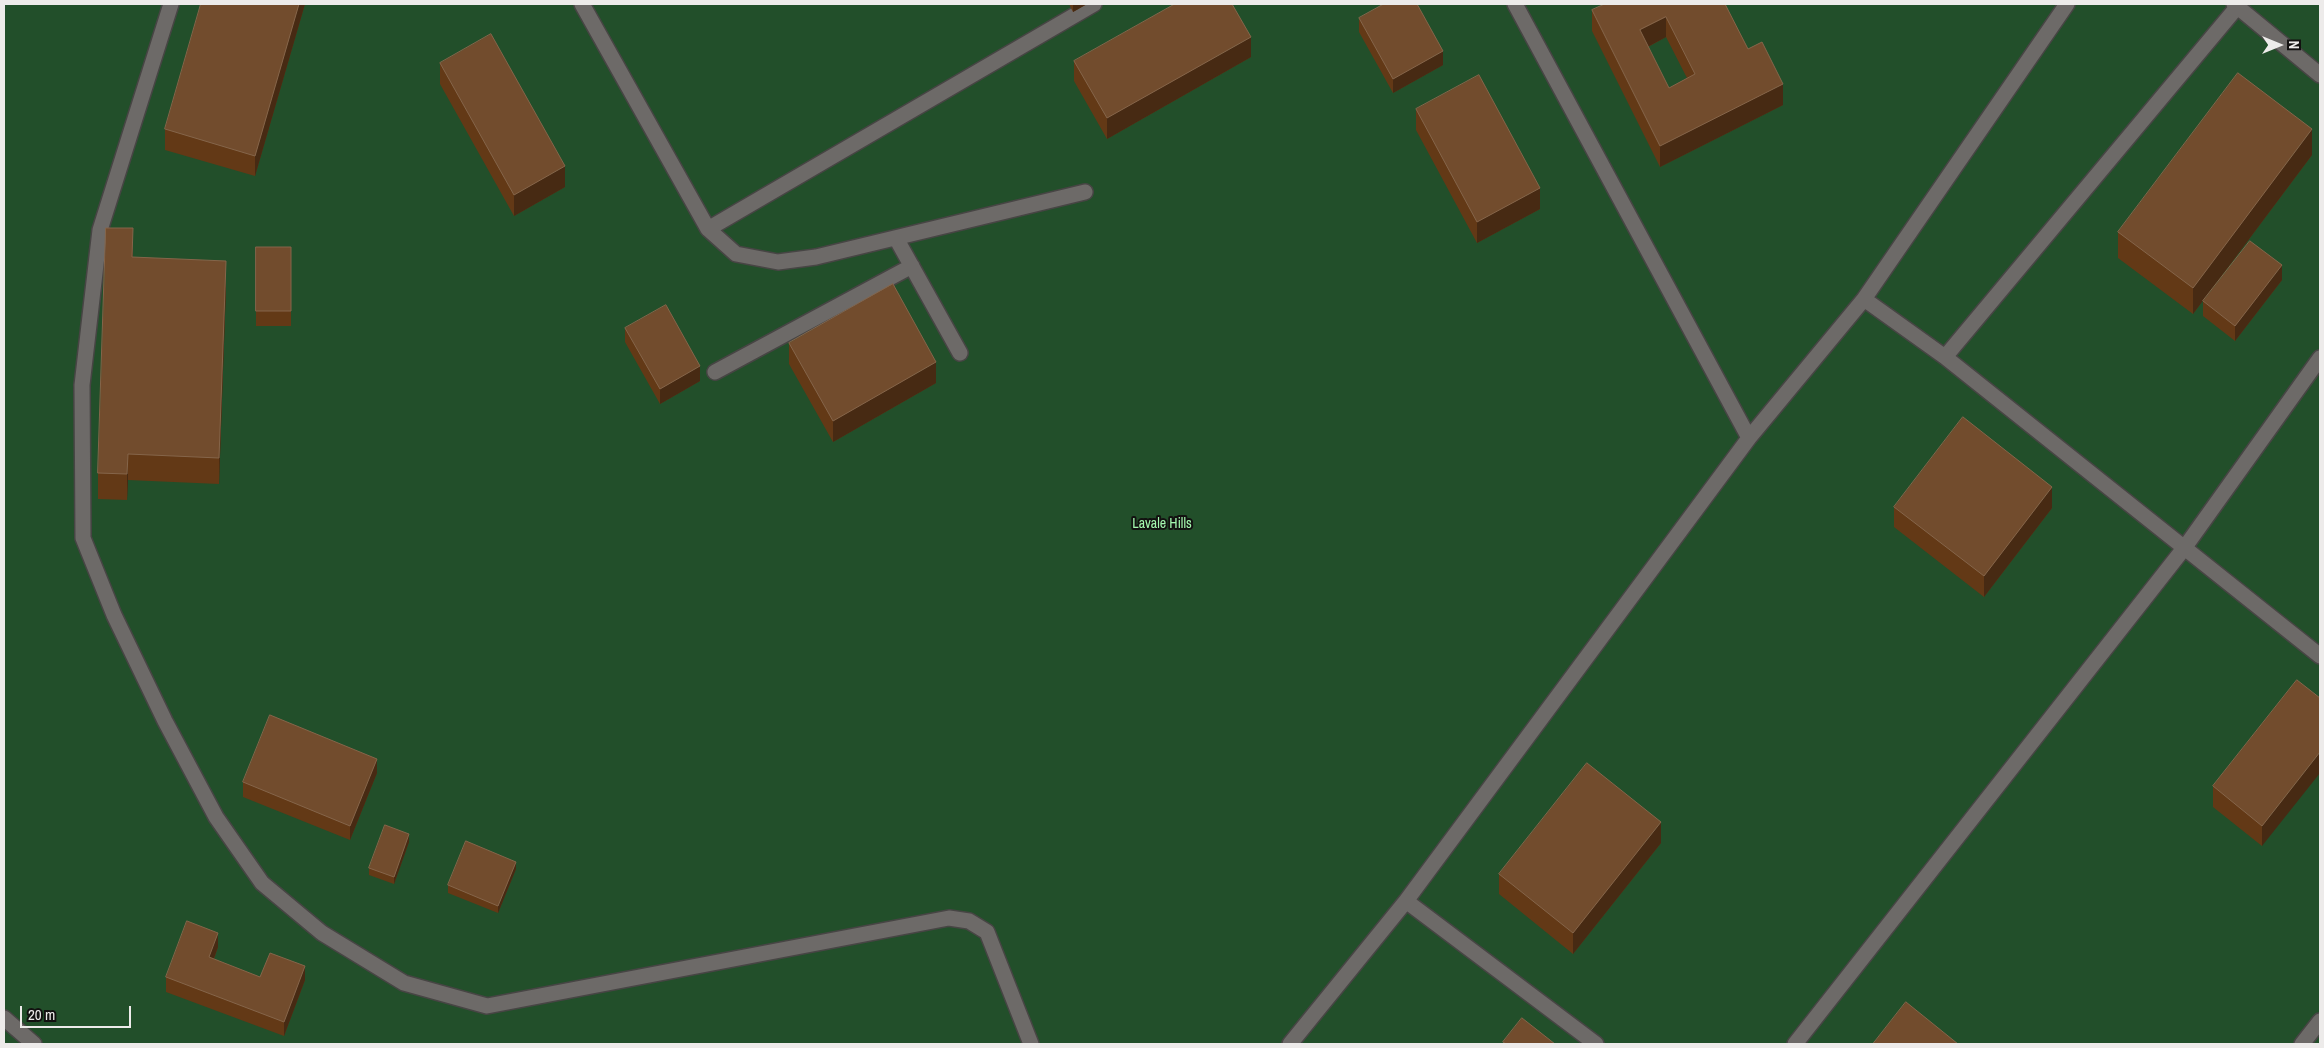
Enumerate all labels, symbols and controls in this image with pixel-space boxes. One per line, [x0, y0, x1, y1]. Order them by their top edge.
north arrow [2254, 20, 2304, 70]
text: N [2285, 41, 2303, 49]
park label: Lavale Hills [1132, 516, 1192, 532]
scale bar [22, 996, 134, 1028]
text: 20 m [28, 1004, 55, 1025]

